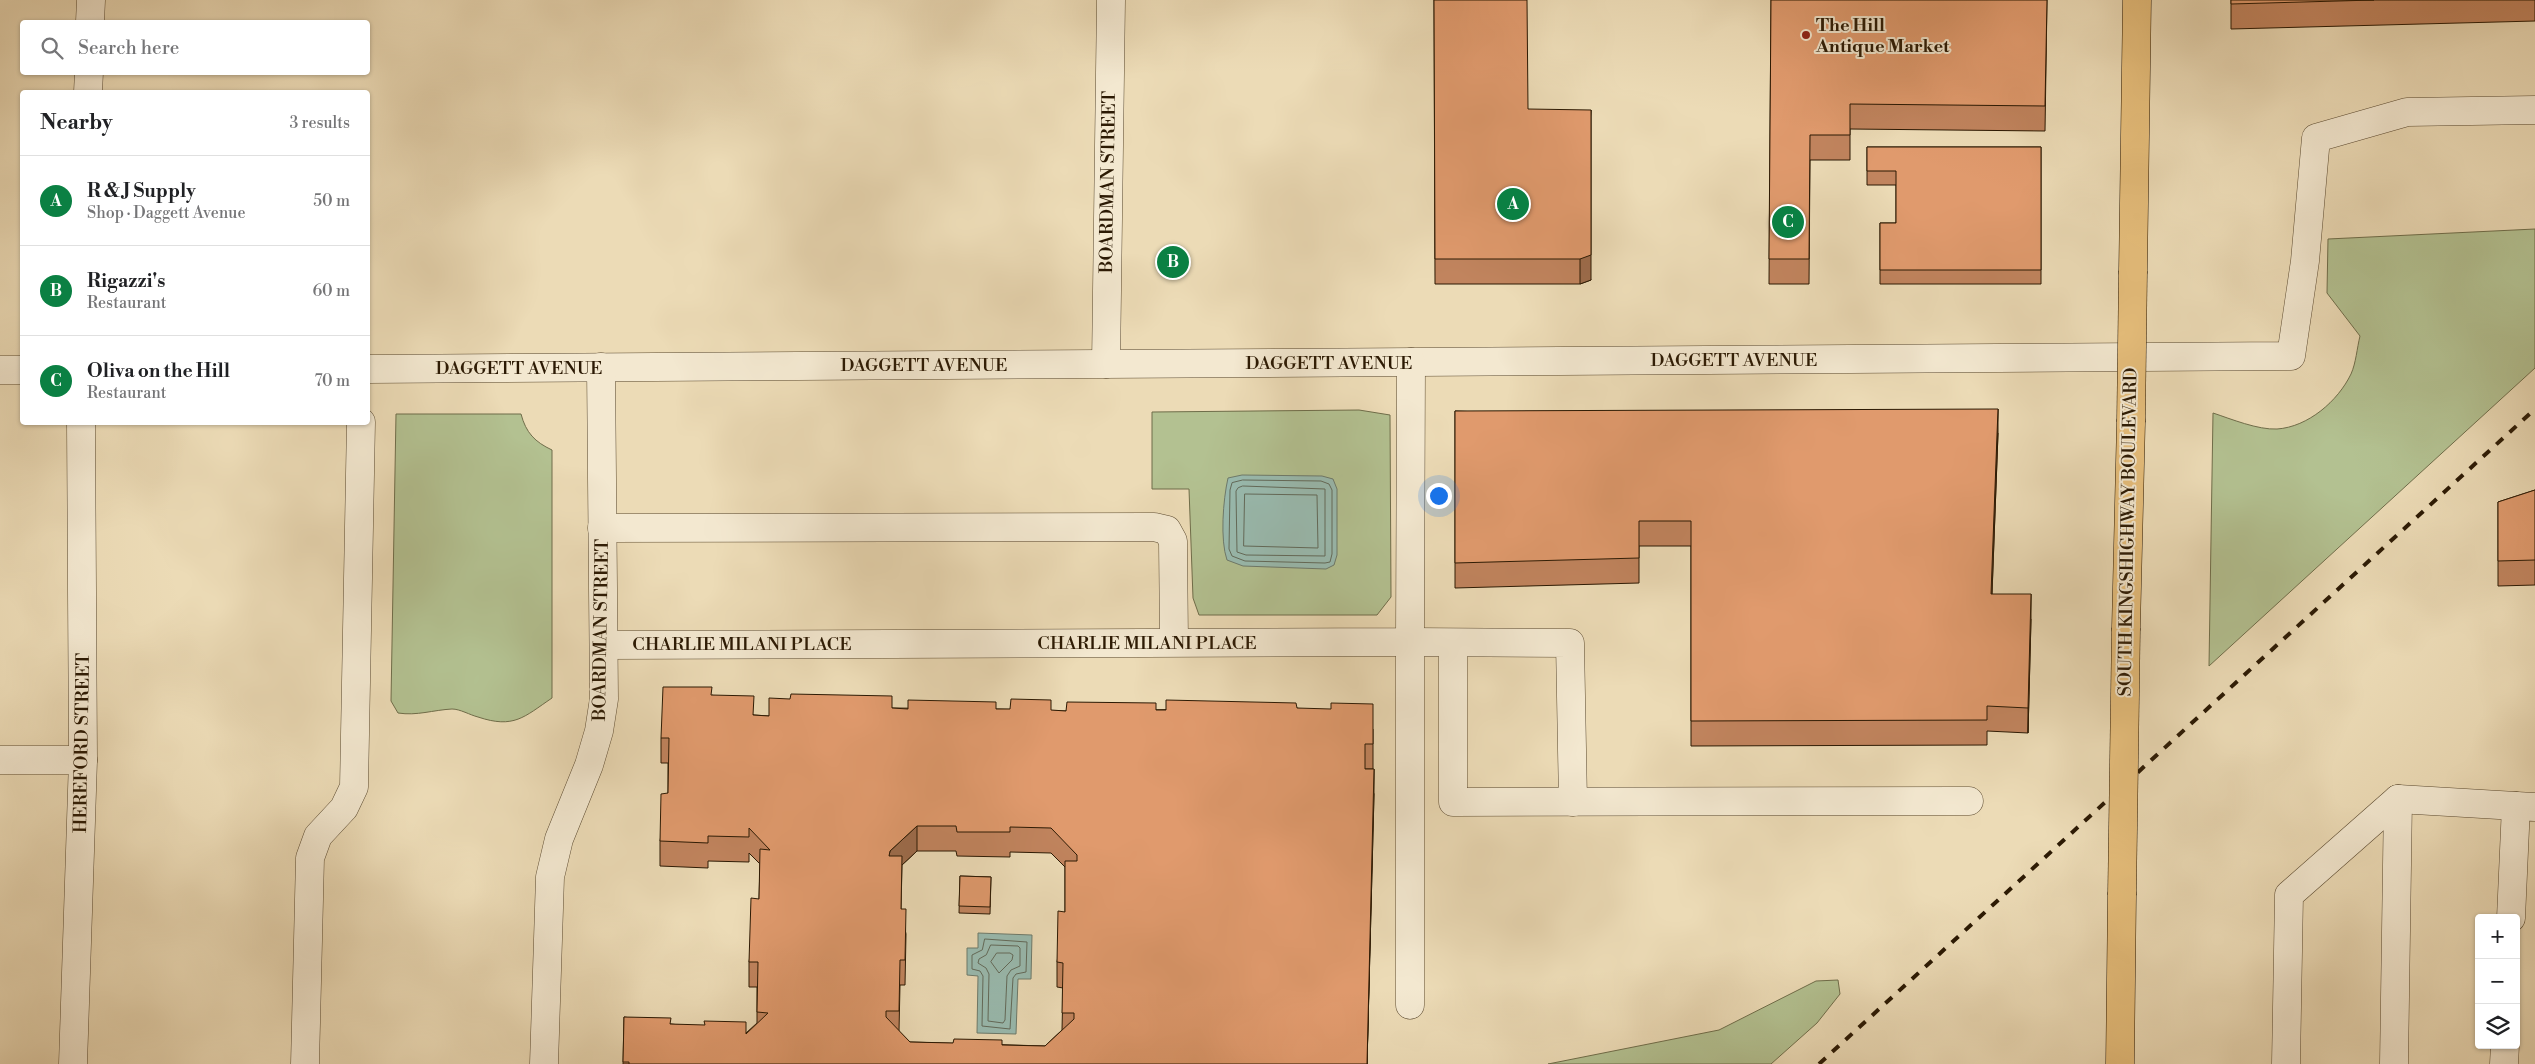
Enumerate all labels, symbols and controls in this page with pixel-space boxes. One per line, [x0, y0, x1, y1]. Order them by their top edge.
place label: The Hill Antique Market [1815, 14, 1950, 58]
search box [20, 20, 370, 75]
marker: The Hill Antique Market [1800, 29, 1812, 41]
icon: search [38, 34, 66, 62]
text: Search here [78, 36, 179, 60]
street label: BOARDMAN STREET [1095, 90, 1121, 274]
text: Nearby [40, 110, 113, 136]
text: 3 results [289, 113, 350, 133]
text: R & J Supply [87, 179, 196, 203]
pin: A [1497, 185, 1529, 223]
text: A [50, 191, 62, 211]
text: 50 m [313, 191, 350, 211]
text: Shop · Daggett Avenue [87, 203, 246, 223]
pin: C [1772, 203, 1804, 241]
pin: B [1157, 243, 1189, 281]
text: Rigazzi's [87, 269, 165, 293]
text: B [50, 281, 62, 301]
text: 60 m [312, 281, 350, 301]
text: Restaurant [87, 293, 166, 313]
street label: DAGGETT AVENUE [1650, 349, 1818, 372]
street label: DAGGETT AVENUE [1245, 352, 1413, 375]
street label: DAGGETT AVENUE [840, 354, 1008, 377]
street label: DAGGETT AVENUE [435, 357, 603, 380]
text: Oliva on the Hill [87, 359, 230, 383]
street label: SOUTH KINGSHIGHWAY BOULEVARD [2114, 367, 2142, 697]
text: C [50, 371, 62, 391]
text: 70 m [314, 371, 350, 391]
text: Restaurant [87, 383, 166, 403]
your location [1426, 483, 1452, 509]
street label: BOARDMAN STREET [588, 538, 614, 722]
street label: CHARLIE MILANI PLACE [1037, 632, 1257, 655]
street label: CHARLIE MILANI PLACE [632, 633, 852, 656]
street label: HEREFORD STREET [69, 652, 95, 833]
map controls [2475, 914, 2520, 1049]
button: + [2475, 914, 2520, 959]
button: − [2475, 959, 2520, 1004]
button: layers [2475, 1004, 2520, 1049]

